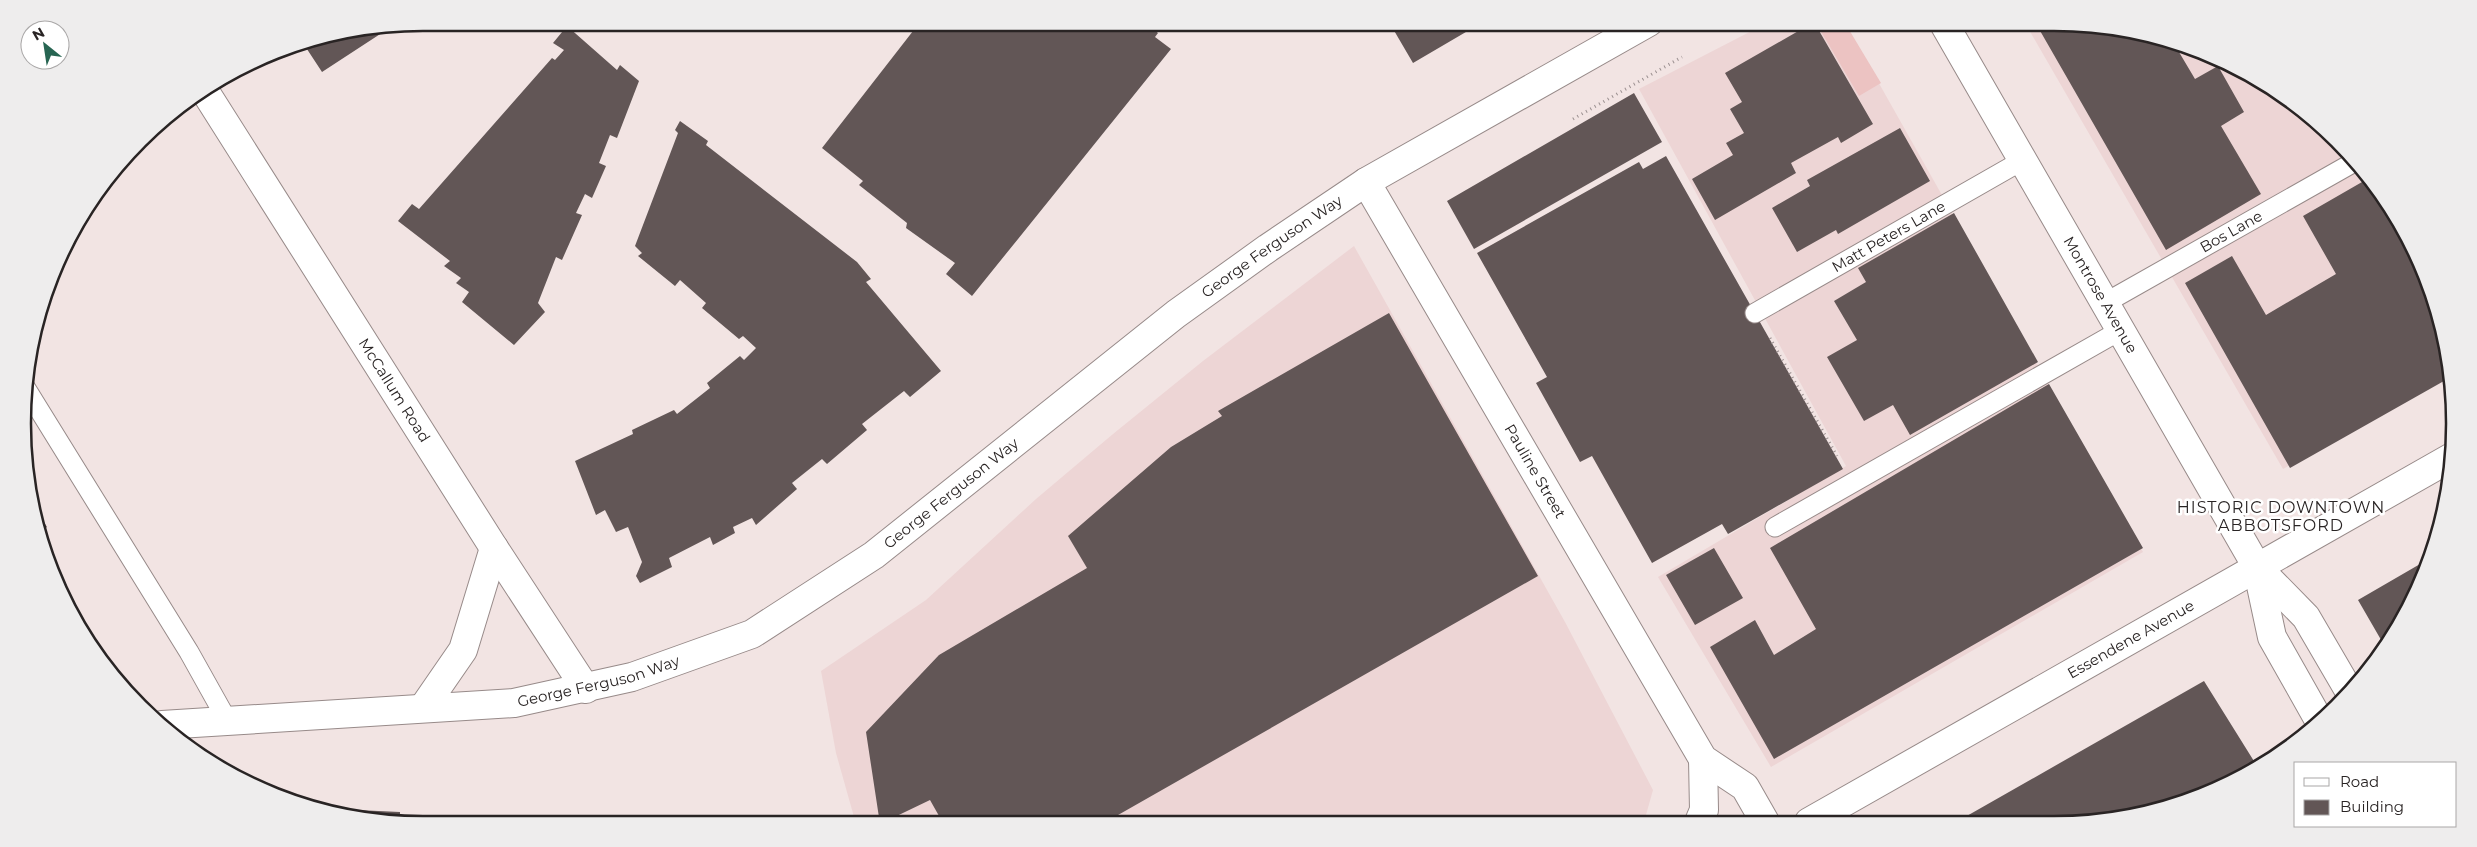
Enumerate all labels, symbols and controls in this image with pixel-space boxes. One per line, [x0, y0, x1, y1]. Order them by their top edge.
north arrow [20, 20, 70, 70]
text: N [29, 23, 48, 44]
street label: George Ferguson Way [1198, 190, 1346, 302]
street label: Matt Peters Lane [1828, 196, 1949, 276]
street label: Bos Lane [2196, 206, 2266, 256]
street label: Montrose Avenue [2059, 233, 2142, 357]
street label: McCallum Road [355, 335, 435, 446]
street label: Pauline Street [1500, 420, 1570, 522]
street label: George Ferguson Way [880, 433, 1023, 553]
district label: HISTORIC DOWNTOWN ABBOTSFORD [2177, 498, 2385, 535]
street label: Essendene Avenue [2064, 595, 2197, 682]
street label: George Ferguson Way [516, 650, 683, 711]
legend [2294, 762, 2457, 827]
text: Road [2340, 772, 2379, 791]
text: Building [2340, 797, 2404, 816]

